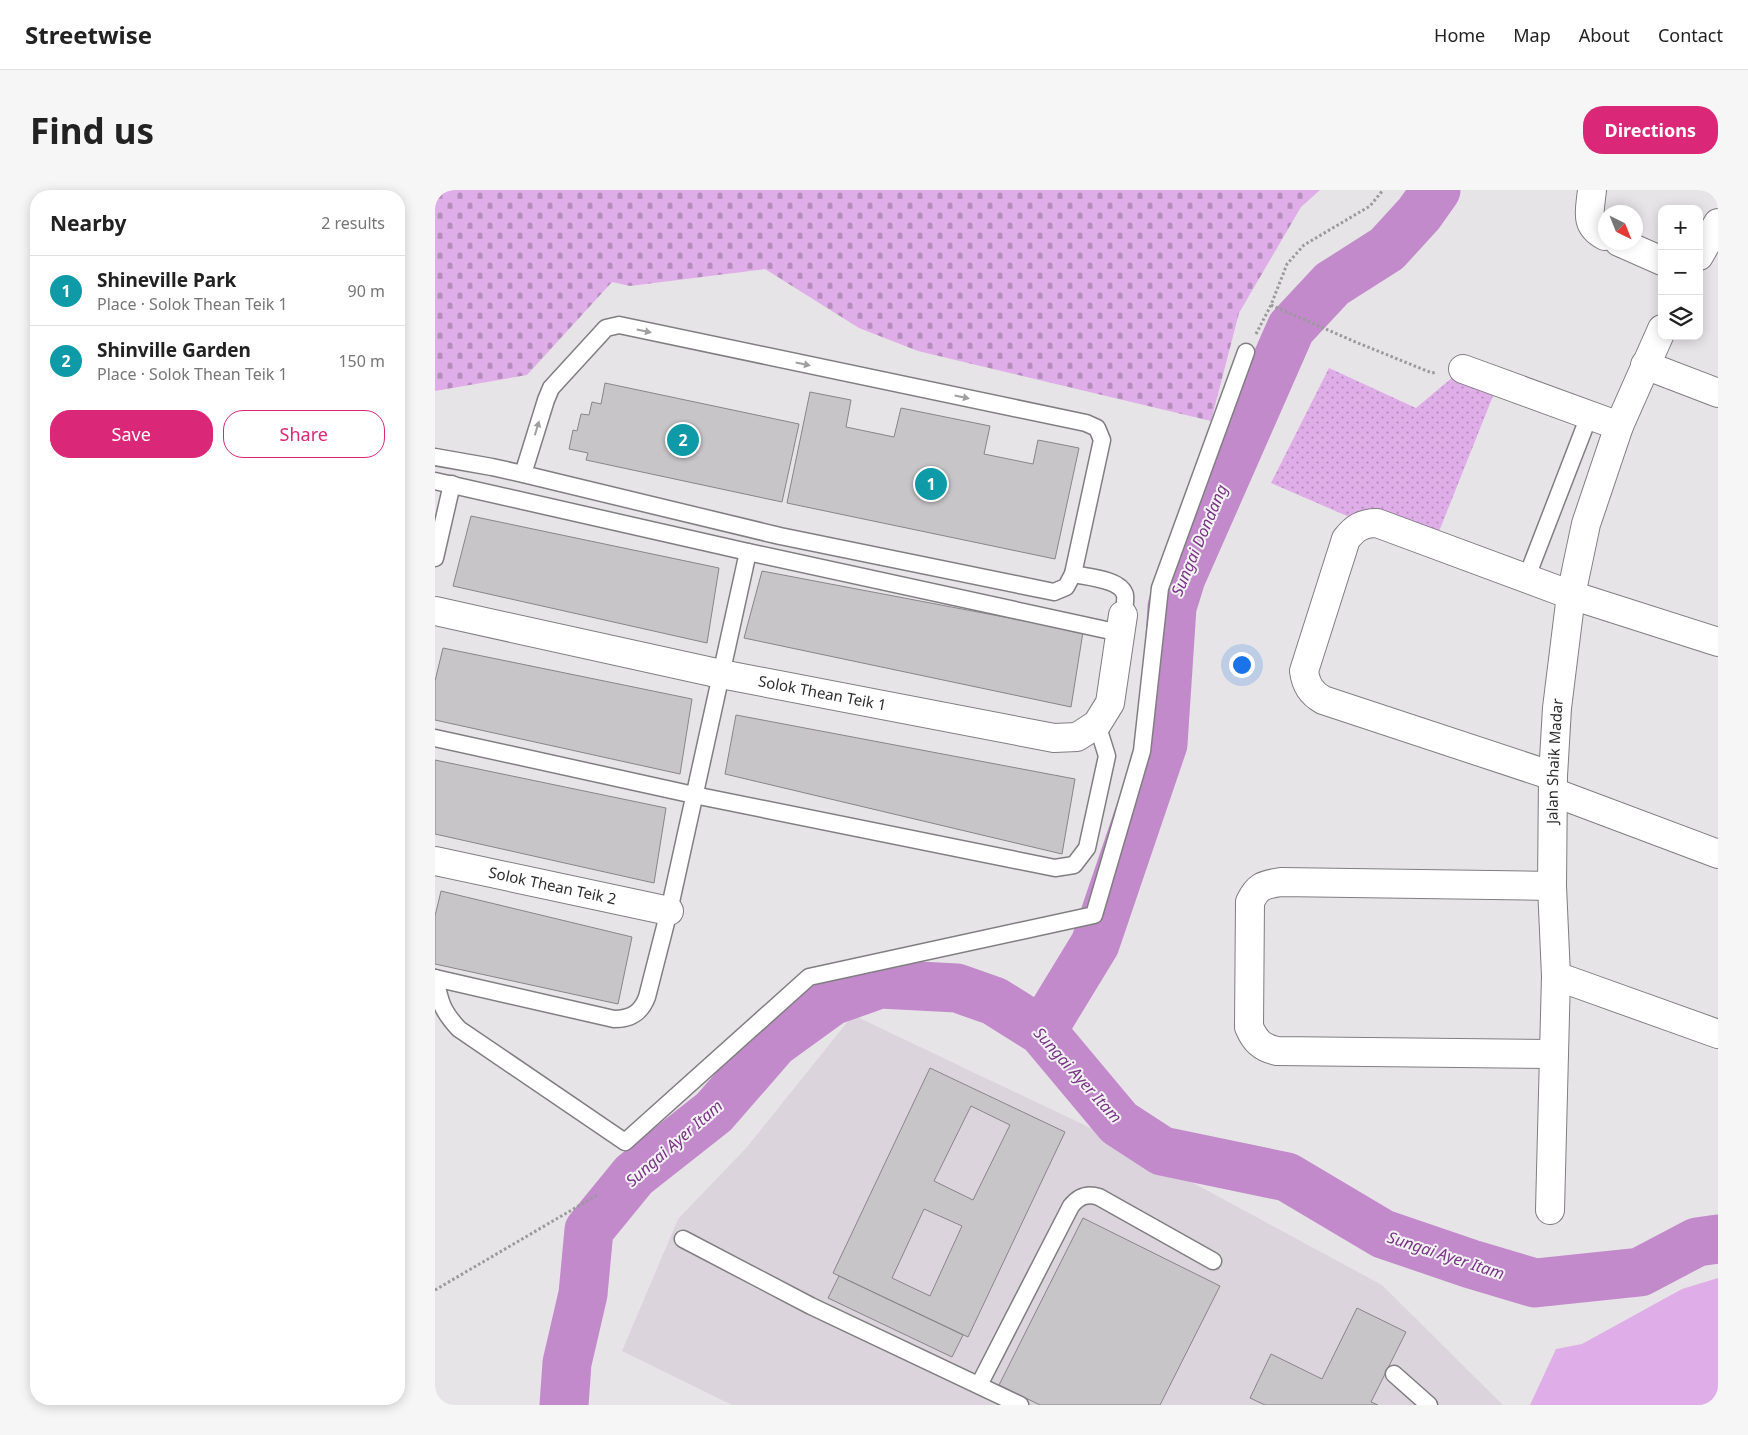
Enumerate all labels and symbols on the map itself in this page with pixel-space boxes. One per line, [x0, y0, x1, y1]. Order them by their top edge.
north arrow [1598, 205, 1643, 250]
one-way arrow [637, 327, 652, 335]
one-way arrow [796, 360, 811, 368]
one-way arrow [955, 393, 970, 401]
one-way arrow [534, 420, 541, 435]
pin: 2 [667, 421, 699, 459]
pin: 1 [915, 465, 947, 503]
water label: Sungai Dondang [1166, 481, 1232, 599]
your location [1229, 652, 1255, 678]
street label: Solok Thean Teik 1 [757, 670, 888, 715]
street label: Jalan Shaik Madar [1542, 697, 1567, 826]
street label: Solok Thean Teik 2 [487, 862, 618, 908]
water label: Sungai Ayer Itam [1029, 1022, 1127, 1128]
water label: Sungai Ayer Itam [621, 1095, 727, 1191]
water label: Sungai Ayer Itam [1385, 1226, 1507, 1284]

